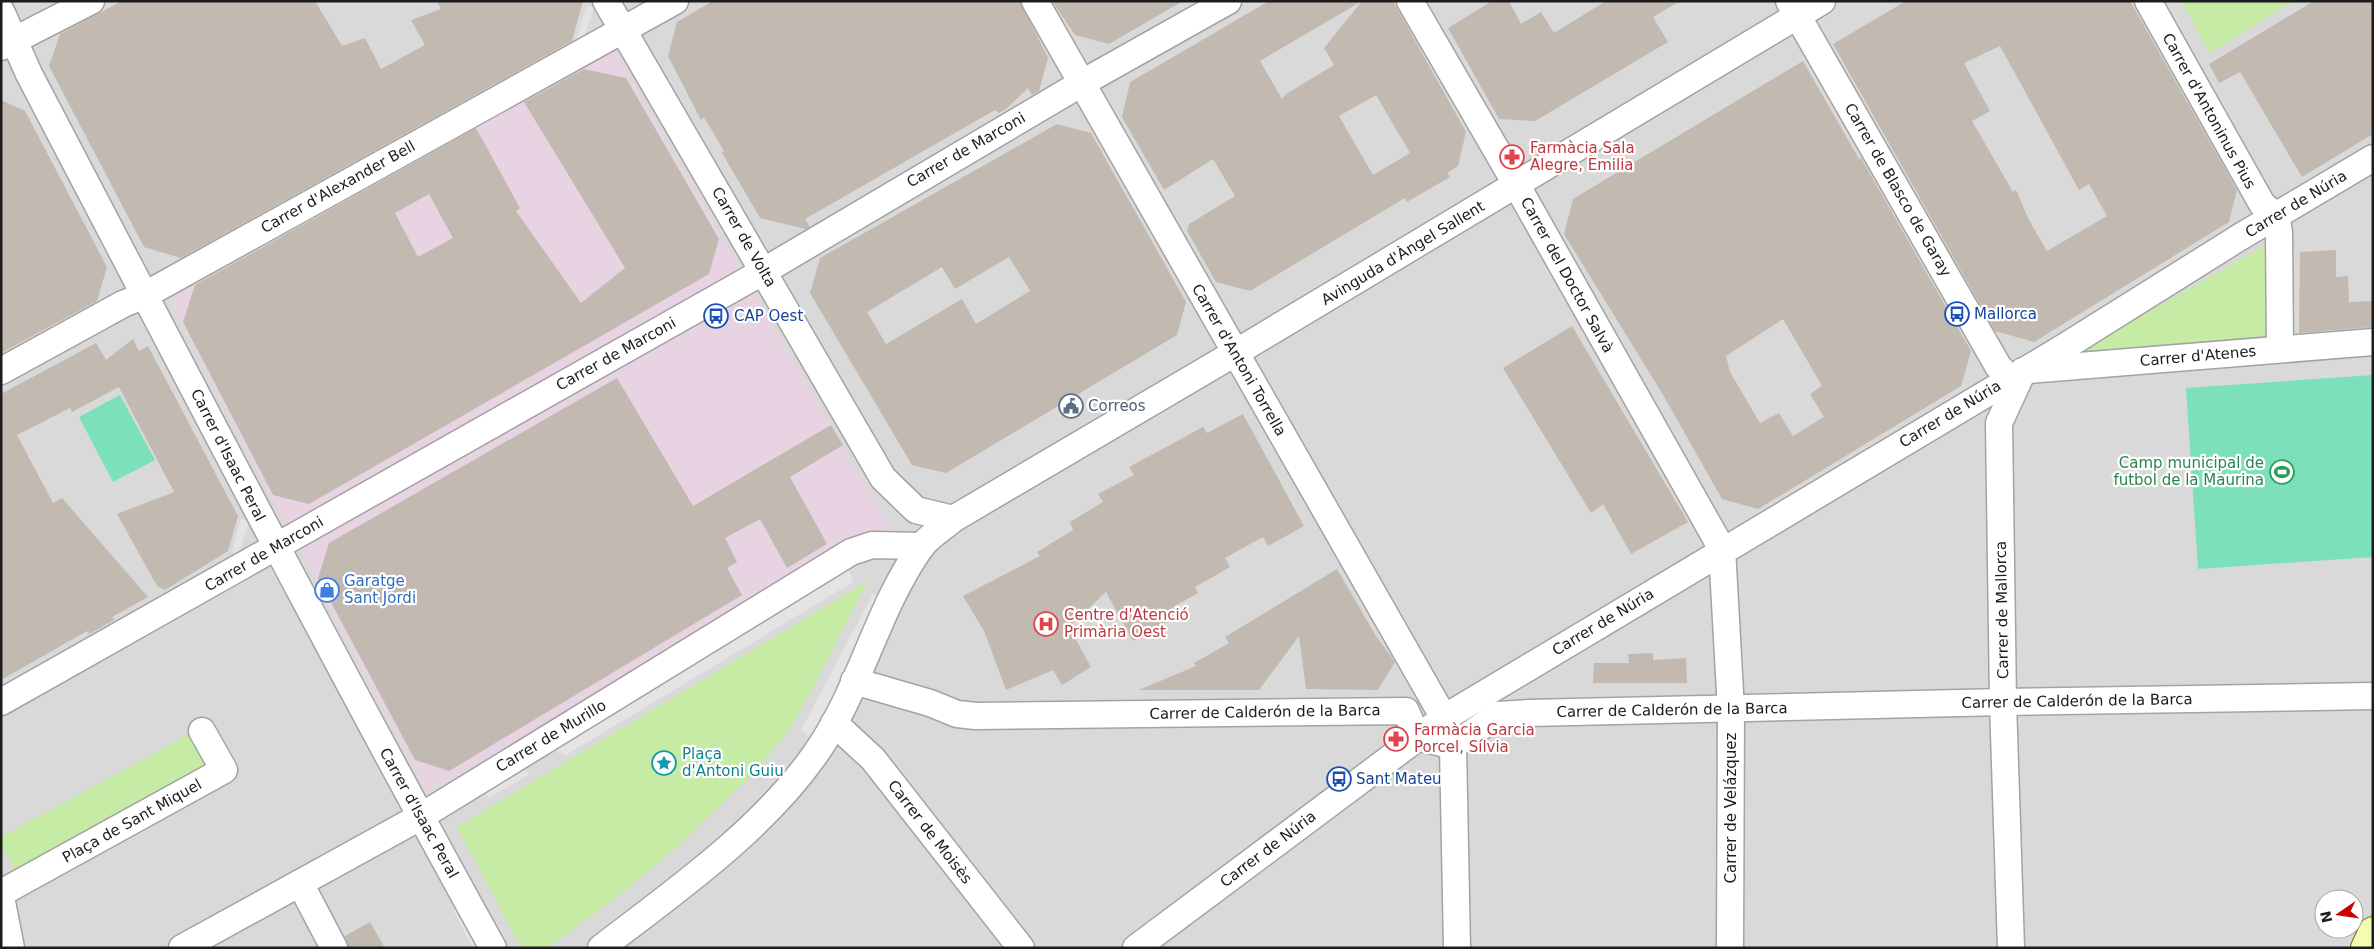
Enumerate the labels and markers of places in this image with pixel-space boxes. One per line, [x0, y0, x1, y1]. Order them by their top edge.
place label: Farmàcia Sala Alegre, Emilia [1530, 139, 1635, 174]
pharmacy icon: Farmàcia Sala Alegre, Emilia [1499, 144, 1525, 170]
bus stop icon: Mallorca [1944, 301, 1970, 327]
bus stop icon: CAP Oest [703, 303, 729, 329]
place label: Mallorca [1974, 305, 2037, 323]
place label: CAP Oest [734, 307, 803, 325]
public building icon: Correos [1058, 393, 1084, 419]
place label: Correos [1088, 397, 1146, 415]
place label: Camp municipal de futbol de la Maurina [2113, 454, 2264, 489]
sports icon: Camp municipal de futbol de la Maurina [2269, 459, 2295, 485]
place label: Garatge Sant Jordi [344, 572, 416, 607]
shop icon: Garatge Sant Jordi [314, 577, 340, 603]
place label: Centre d'Atenció Primària Oest [1064, 606, 1189, 641]
hospital icon: Centre d'Atenció Primària Oest [1033, 611, 1059, 637]
place label: Farmàcia Garcia Porcel, Sílvia [1414, 721, 1535, 756]
pharmacy icon: Farmàcia Garcia Porcel, Sílvia [1383, 726, 1409, 752]
place label: Plaça d'Antoni Guiu [682, 745, 784, 780]
place icon: Plaça d'Antoni Guiu [651, 750, 677, 776]
bus stop icon: Sant Mateu [1326, 766, 1352, 792]
place label: Sant Mateu [1356, 770, 1442, 788]

